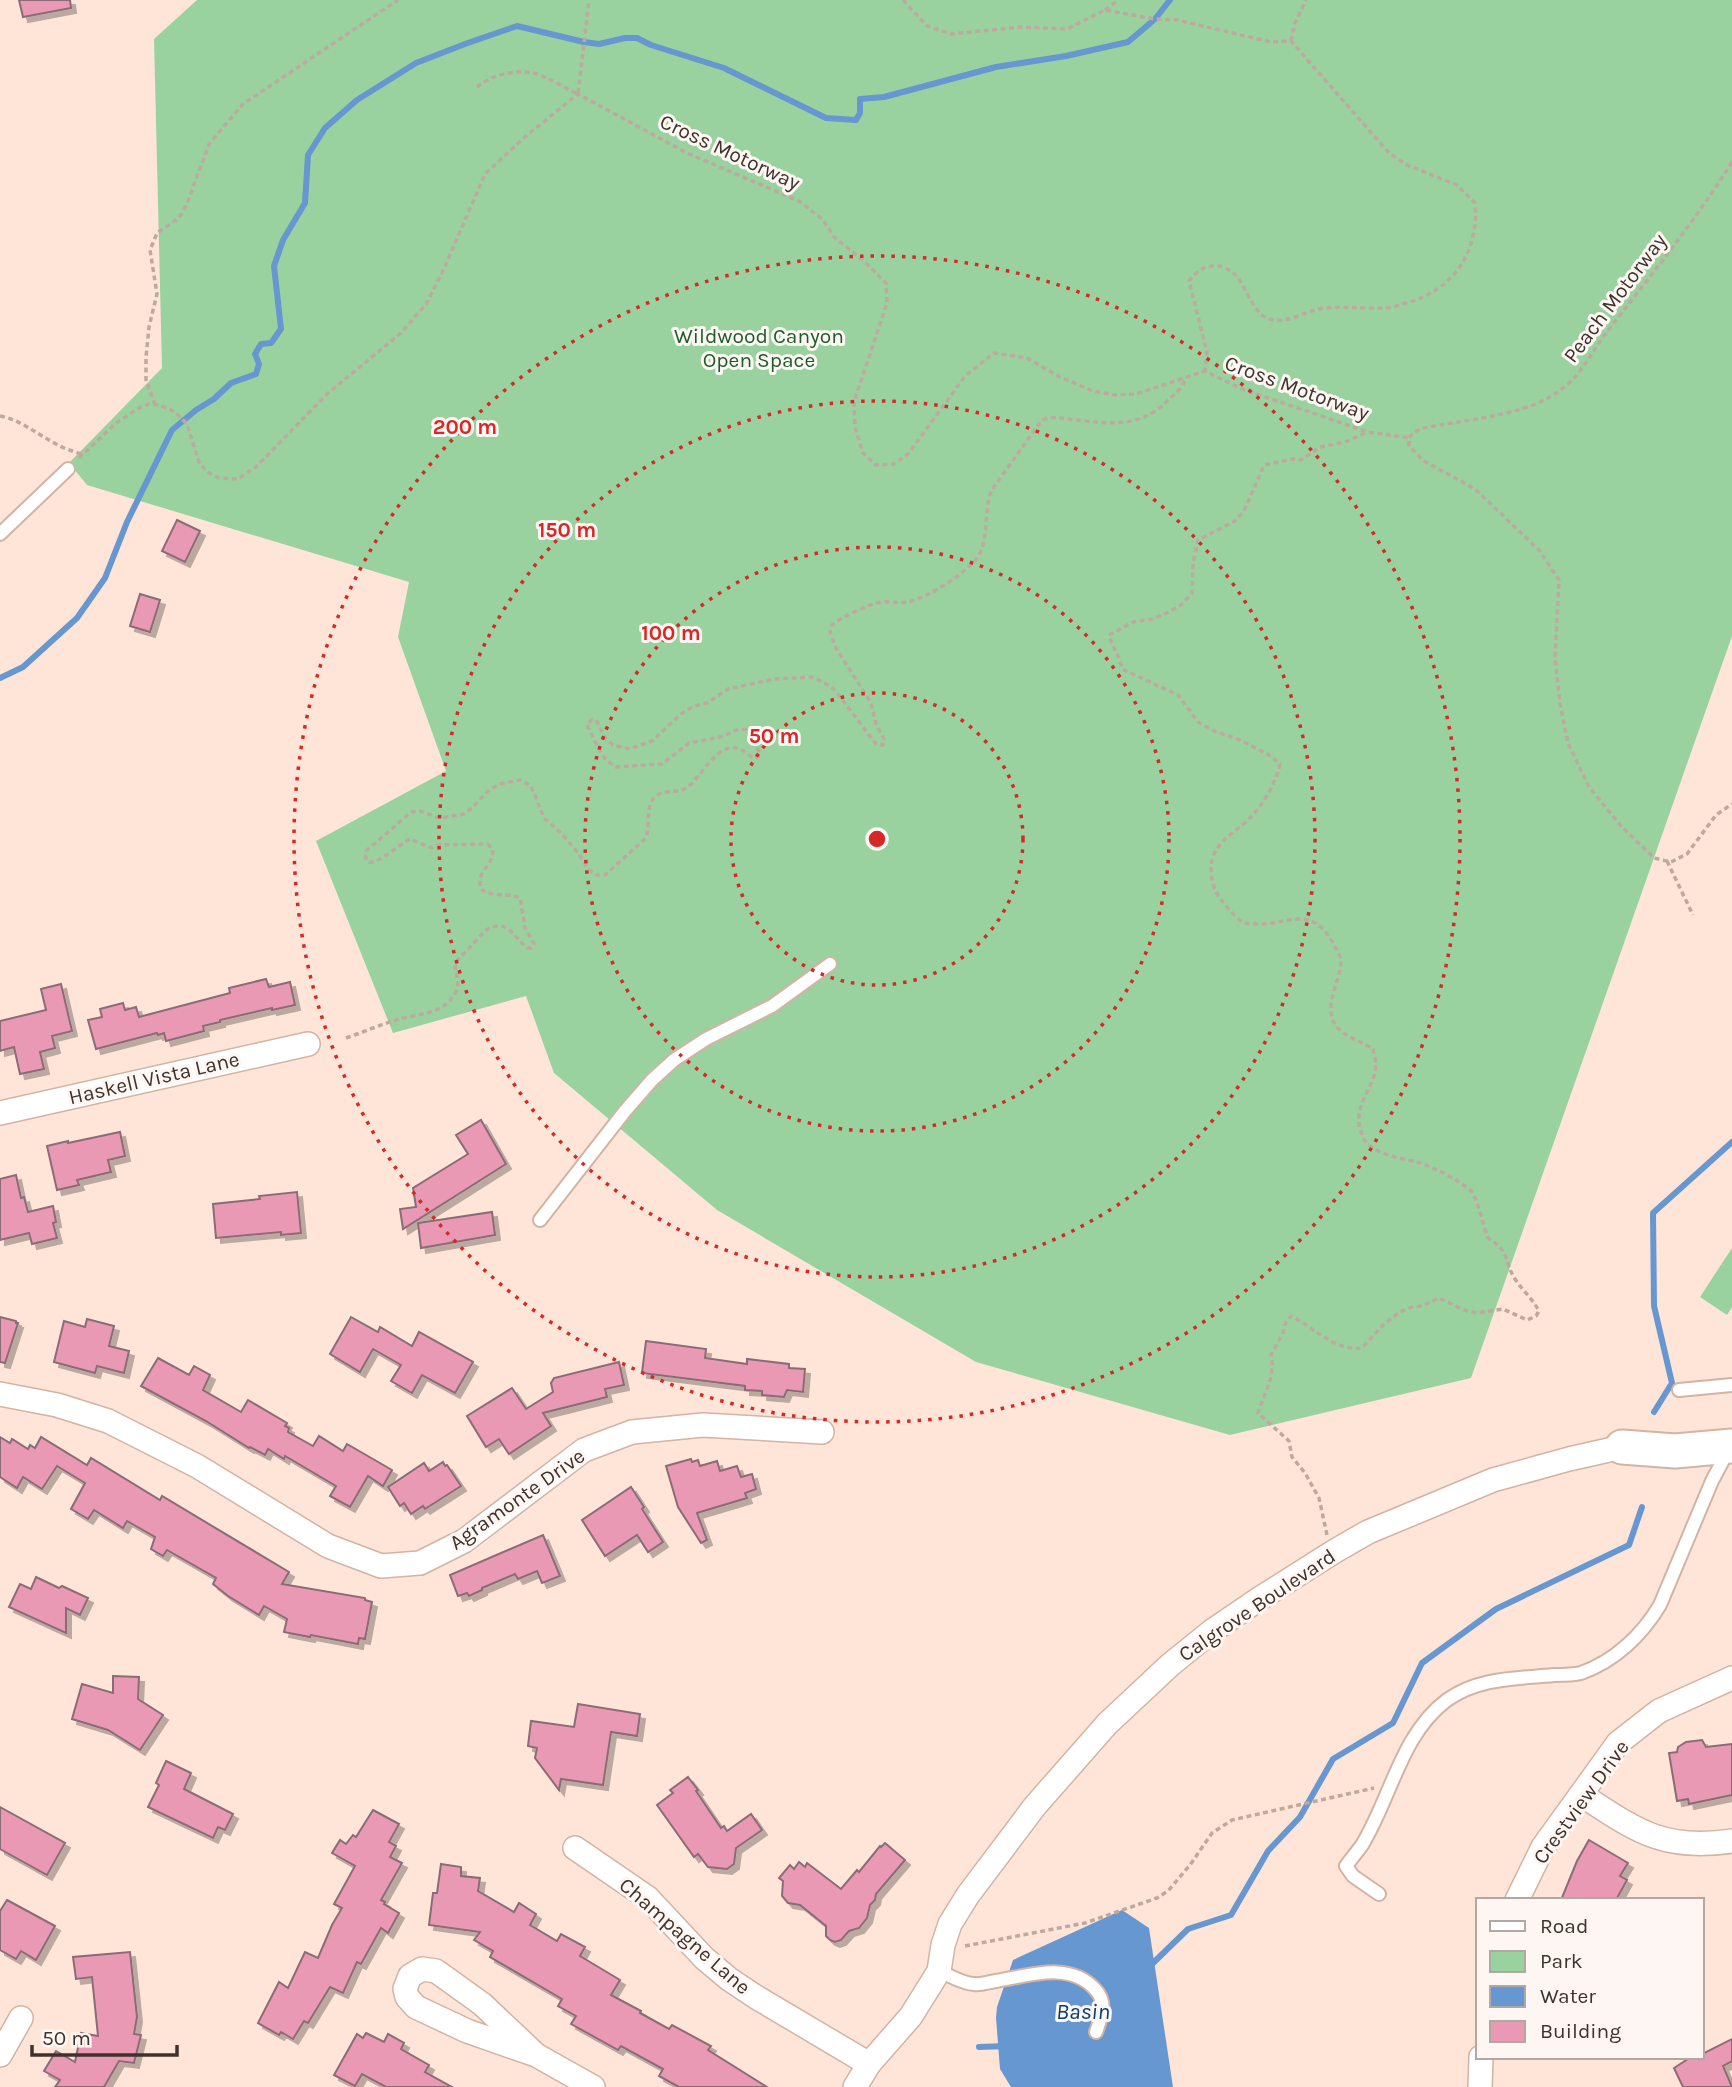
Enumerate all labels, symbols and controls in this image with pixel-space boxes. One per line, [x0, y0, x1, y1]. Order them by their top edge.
street label: Cross Motorway [656, 109, 804, 195]
street label: Peach Motorway [1559, 229, 1671, 367]
park label: Wildwood Canyon Open Space [674, 324, 844, 372]
street label: Cross Motorway [1222, 351, 1373, 425]
text: 200 m [433, 415, 497, 439]
text: 150 m [538, 518, 596, 542]
text: 100 m [641, 621, 701, 645]
text: 50 m [749, 724, 799, 748]
centre of rings [865, 827, 889, 851]
street label: Haskell Vista Lane [66, 1047, 242, 1109]
street label: Agramonte Drive [445, 1443, 589, 1555]
street label: Calgrove Boulevard [1174, 1544, 1340, 1666]
street label: Crestview Drive [1528, 1735, 1634, 1869]
street label: Champagne Lane [615, 1873, 755, 1999]
legend [1476, 1898, 1704, 2059]
text: Road [1540, 1914, 1588, 1938]
text: Park [1540, 1949, 1583, 1973]
text: Water [1540, 1984, 1596, 2008]
water label: Basin [1056, 1998, 1110, 2025]
scale bar [32, 2014, 177, 2058]
text: Building [1540, 2019, 1621, 2043]
text: 50 m [42, 2026, 91, 2050]

